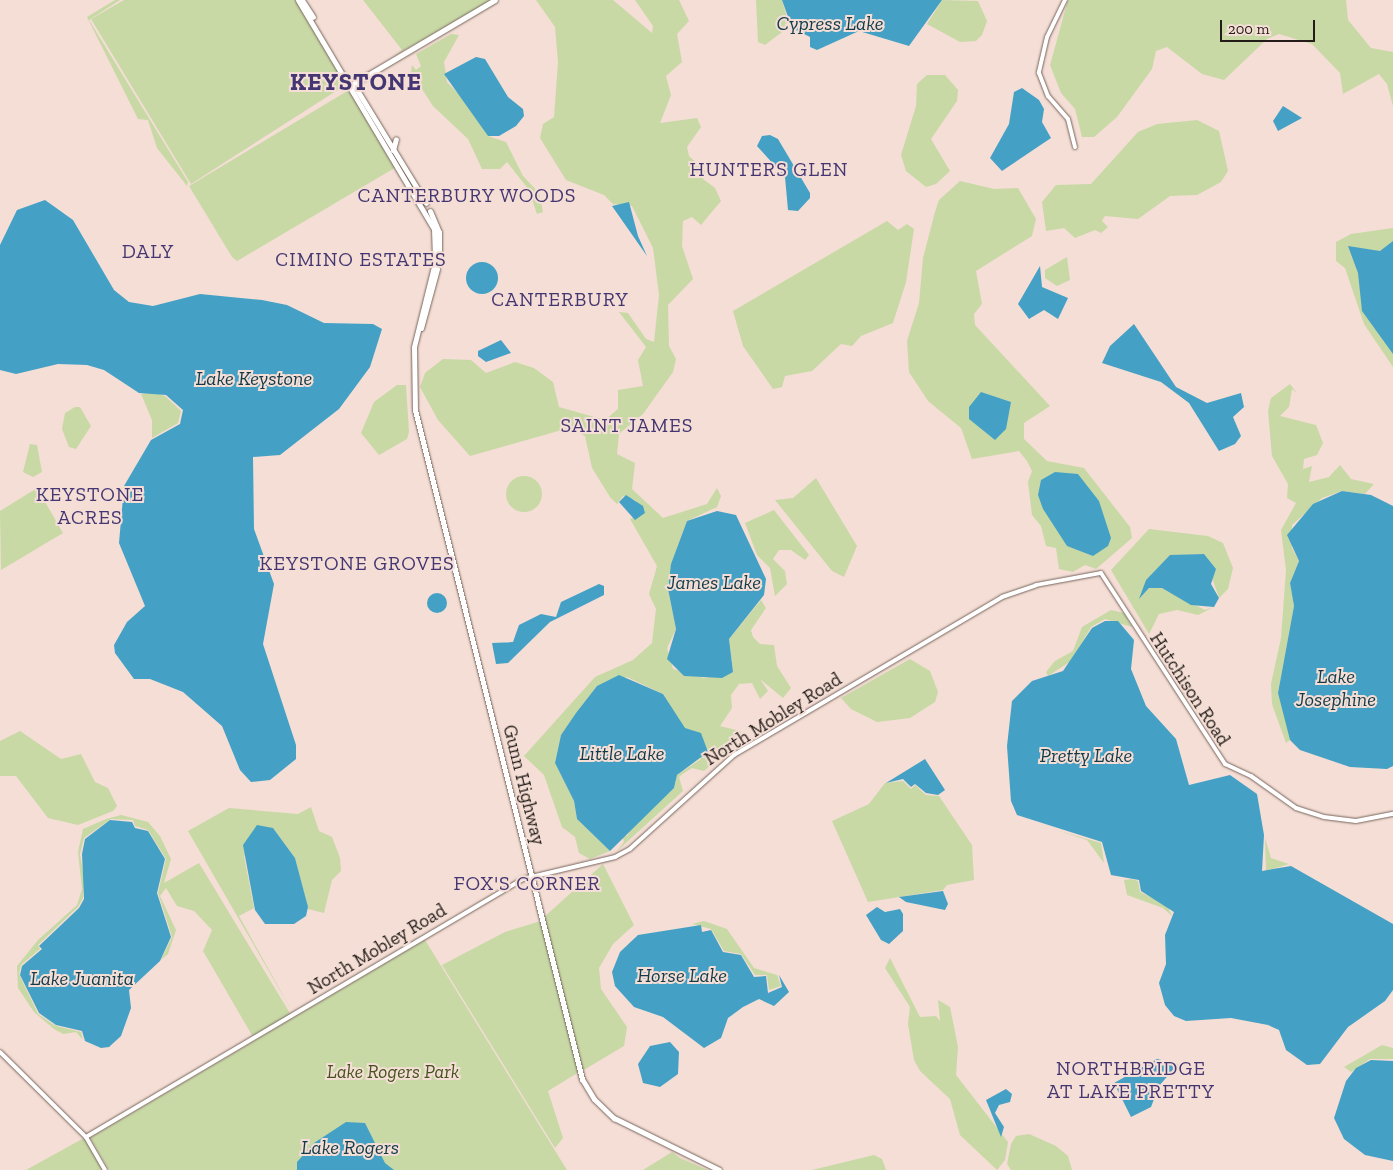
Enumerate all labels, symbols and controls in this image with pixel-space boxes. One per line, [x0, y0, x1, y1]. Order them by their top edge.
scale bar [1223, 10, 1318, 42]
water label: Cypress Lake [776, 11, 884, 35]
text: 200 m [1228, 20, 1269, 38]
district label: KEYSTONE [289, 68, 423, 96]
district label: HUNTERS GLEN [688, 157, 850, 181]
district label: CANTERBURY WOODS [355, 183, 579, 207]
district label: DALY [121, 239, 175, 263]
district label: CIMINO ESTATES [274, 247, 448, 271]
district label: CANTERBURY [490, 287, 630, 311]
water label: Lake Keystone [196, 366, 312, 390]
district label: SAINT JAMES [559, 413, 695, 437]
district label: KEYSTONE ACRES [35, 483, 145, 530]
district label: KEYSTONE GROVES [257, 551, 457, 575]
water label: James Lake [667, 570, 761, 594]
street label: Hutchison Road [1145, 628, 1235, 750]
water label: Lake Josephine [1296, 664, 1376, 711]
street label: North Mobley Road [700, 667, 846, 771]
street label: Gunn Highway [498, 722, 550, 848]
water label: Little Lake [579, 741, 665, 765]
water label: Pretty Lake [1040, 743, 1132, 767]
district label: FOX'S CORNER [452, 871, 602, 895]
street label: North Mobley Road [303, 899, 451, 999]
water label: Horse Lake [637, 963, 727, 987]
water label: Lake Juanita [30, 966, 134, 990]
district label: NORTHBRIDGE AT LAKE PRETTY [1045, 1057, 1217, 1104]
park label: Lake Rogers Park [327, 1061, 459, 1083]
water label: Lake Rogers [301, 1135, 399, 1159]

